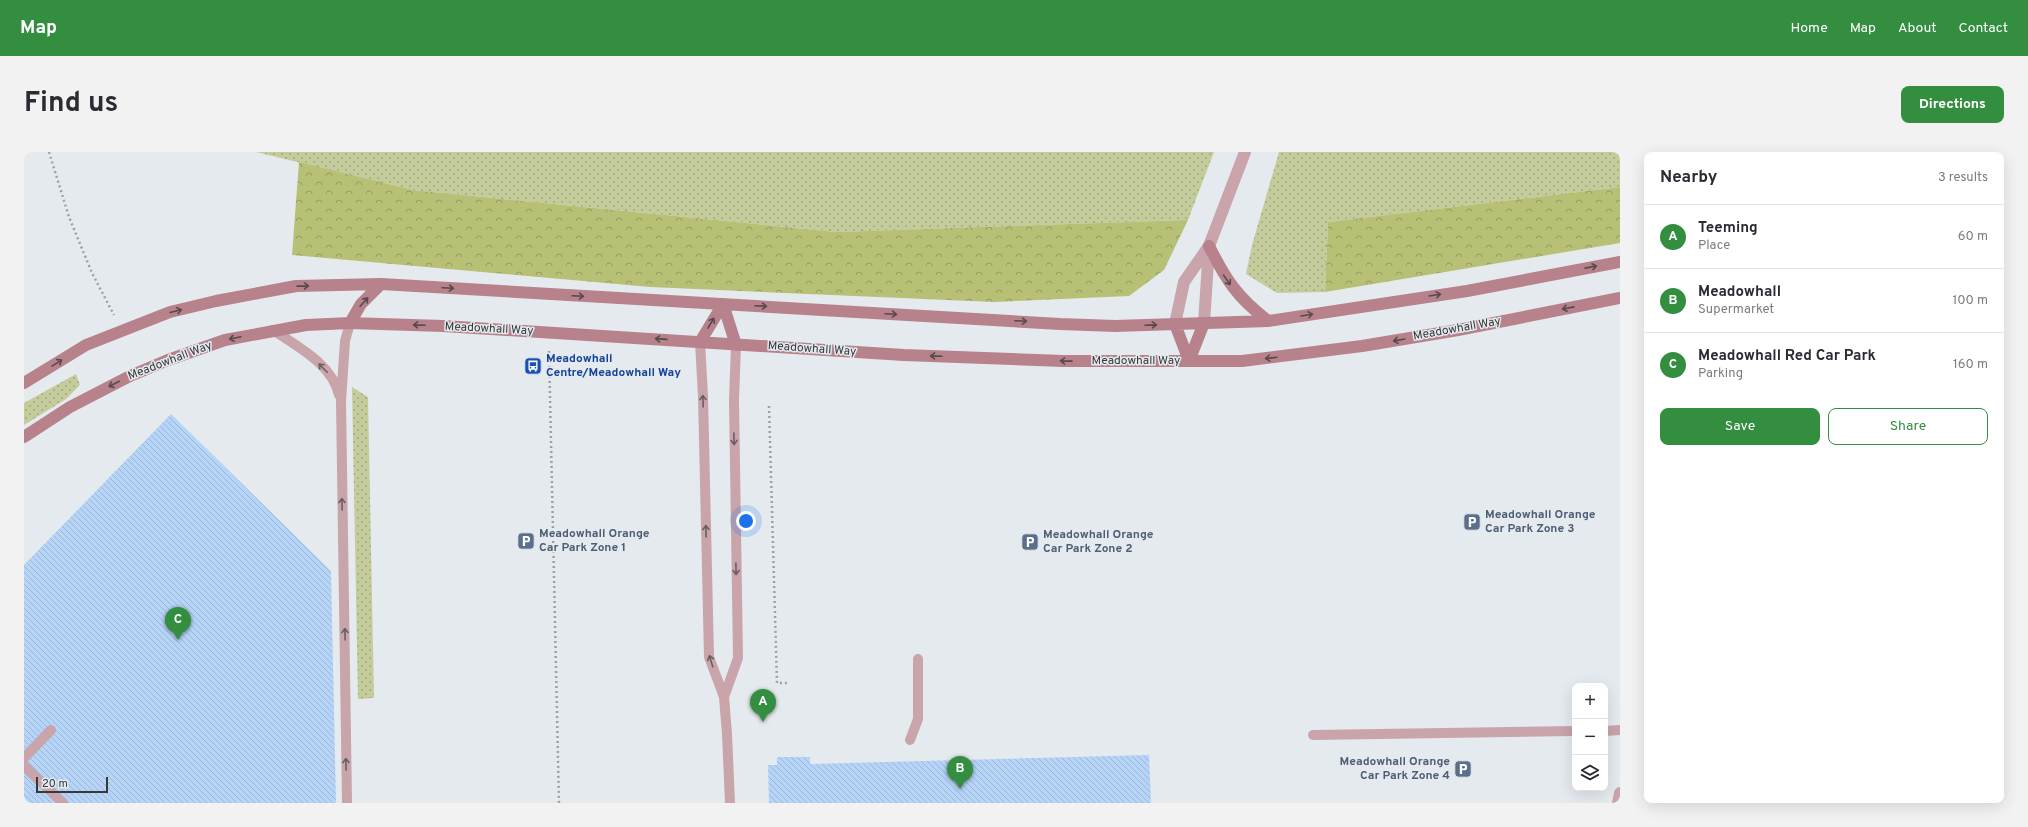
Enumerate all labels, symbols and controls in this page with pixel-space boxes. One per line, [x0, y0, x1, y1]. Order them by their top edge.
text: Map [20, 16, 57, 40]
text: Home [1791, 20, 1828, 37]
text: Map [1850, 20, 1876, 37]
text: About [1898, 20, 1937, 37]
text: Contact [1959, 20, 2008, 37]
text: Find us [24, 86, 118, 122]
button: Directions [1901, 86, 2004, 123]
text: Nearby [1660, 167, 1717, 189]
text: 3 results [1938, 170, 1988, 186]
text: Teeming [1698, 219, 1758, 238]
text: A [1668, 229, 1678, 245]
text: 60 m [1958, 229, 1988, 245]
text: Place [1698, 238, 1730, 254]
one-way arrow [1584, 262, 1597, 270]
one-way arrow [1223, 275, 1231, 286]
one-way arrow [296, 282, 309, 290]
text: Meadowhall [1698, 283, 1781, 302]
one-way arrow [441, 285, 454, 292]
one-way arrow [1428, 291, 1441, 299]
one-way arrow [571, 292, 584, 300]
text: B [1669, 293, 1677, 309]
text: 100 m [1952, 293, 1988, 309]
one-way arrow [359, 297, 368, 307]
text: Supermarket [1698, 302, 1774, 318]
one-way arrow [754, 303, 767, 310]
one-way arrow [1562, 304, 1575, 312]
one-way arrow [169, 307, 182, 314]
one-way arrow [884, 310, 897, 317]
one-way arrow [1300, 311, 1313, 319]
street label: Meadowhall Way [1412, 313, 1502, 345]
one-way arrow [707, 318, 715, 329]
one-way arrow [1014, 318, 1027, 325]
street label: Meadowhall Way [444, 319, 534, 339]
one-way arrow [413, 321, 426, 329]
one-way arrow [1144, 321, 1157, 329]
one-way arrow [229, 334, 242, 342]
one-way arrow [655, 336, 668, 343]
one-way arrow [1393, 336, 1406, 344]
street label: Meadowhall Way [126, 338, 214, 384]
street label: Meadowhall Way [767, 338, 857, 360]
text: Meadowhall Red Car Park [1698, 347, 1876, 366]
place label: Meadowhall Centre/Meadowhall Way [546, 351, 681, 381]
one-way arrow [930, 353, 943, 360]
street label: Meadowhall Way [1092, 353, 1180, 369]
one-way arrow [1265, 354, 1278, 362]
bus stop icon: Meadowhall Centre/Meadowhall Way [523, 356, 543, 376]
one-way arrow [1060, 357, 1073, 365]
text: C [1669, 357, 1677, 373]
text: 160 m [1953, 357, 1988, 373]
one-way arrow [51, 358, 63, 366]
one-way arrow [318, 363, 328, 372]
text: Parking [1698, 366, 1743, 382]
one-way arrow [108, 381, 120, 389]
one-way arrow [699, 395, 706, 408]
button: Save [1660, 408, 1820, 445]
button: Share [1828, 408, 1988, 445]
one-way arrow [731, 432, 738, 445]
one-way arrow [338, 498, 346, 511]
place label: Meadowhall Orange Car Park Zone 3 [1485, 507, 1596, 537]
your location [736, 511, 756, 531]
parking icon: Meadowhall Orange Car Park Zone 3 [1462, 512, 1482, 532]
one-way arrow [702, 525, 710, 538]
place label: Meadowhall Orange Car Park Zone 1 [539, 526, 650, 556]
place label: Meadowhall Orange Car Park Zone 2 [1043, 527, 1154, 557]
parking icon: Meadowhall Orange Car Park Zone 1 [516, 531, 536, 551]
parking icon: Meadowhall Orange Car Park Zone 2 [1020, 532, 1040, 552]
one-way arrow [733, 562, 740, 575]
pin: C [165, 607, 191, 640]
one-way arrow [341, 628, 348, 641]
one-way arrow [707, 654, 714, 667]
map controls [1572, 683, 1608, 791]
button: + [1572, 683, 1608, 719]
pin: A [750, 689, 776, 722]
button: − [1572, 719, 1608, 755]
place label: Meadowhall Orange Car Park Zone 4 [1340, 754, 1450, 784]
button: layers [1572, 755, 1608, 791]
pin: B [947, 756, 973, 789]
one-way arrow [342, 758, 350, 771]
parking icon: Meadowhall Orange Car Park Zone 4 [1453, 759, 1473, 779]
scale bar [36, 775, 108, 794]
text: 20 m [42, 777, 68, 791]

